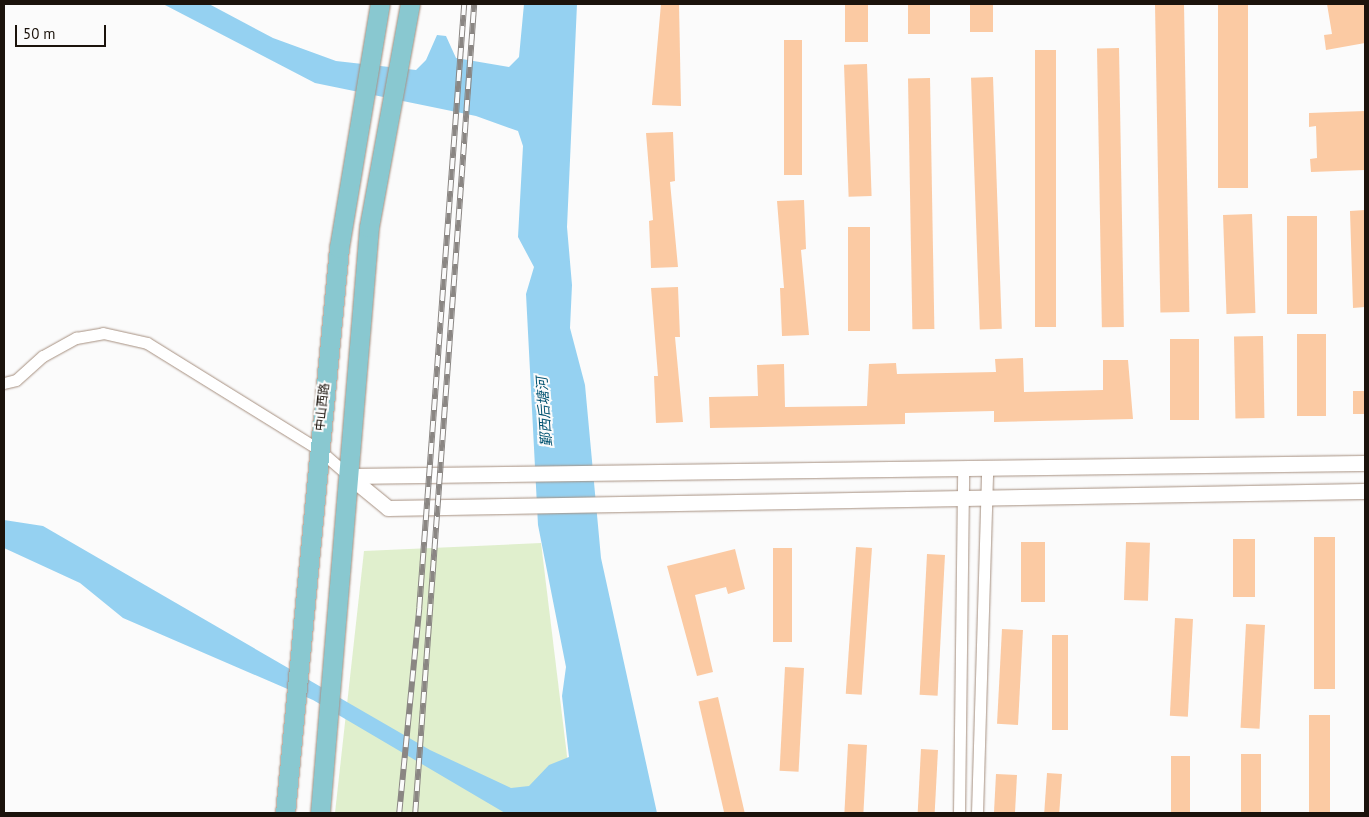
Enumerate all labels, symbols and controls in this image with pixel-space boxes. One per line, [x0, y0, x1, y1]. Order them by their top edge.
scale bar [18, 15, 109, 47]
text: 50 m [23, 24, 56, 43]
water label: 鄞西后塘河 [533, 376, 555, 448]
street label: 中山西路 [312, 382, 332, 432]

